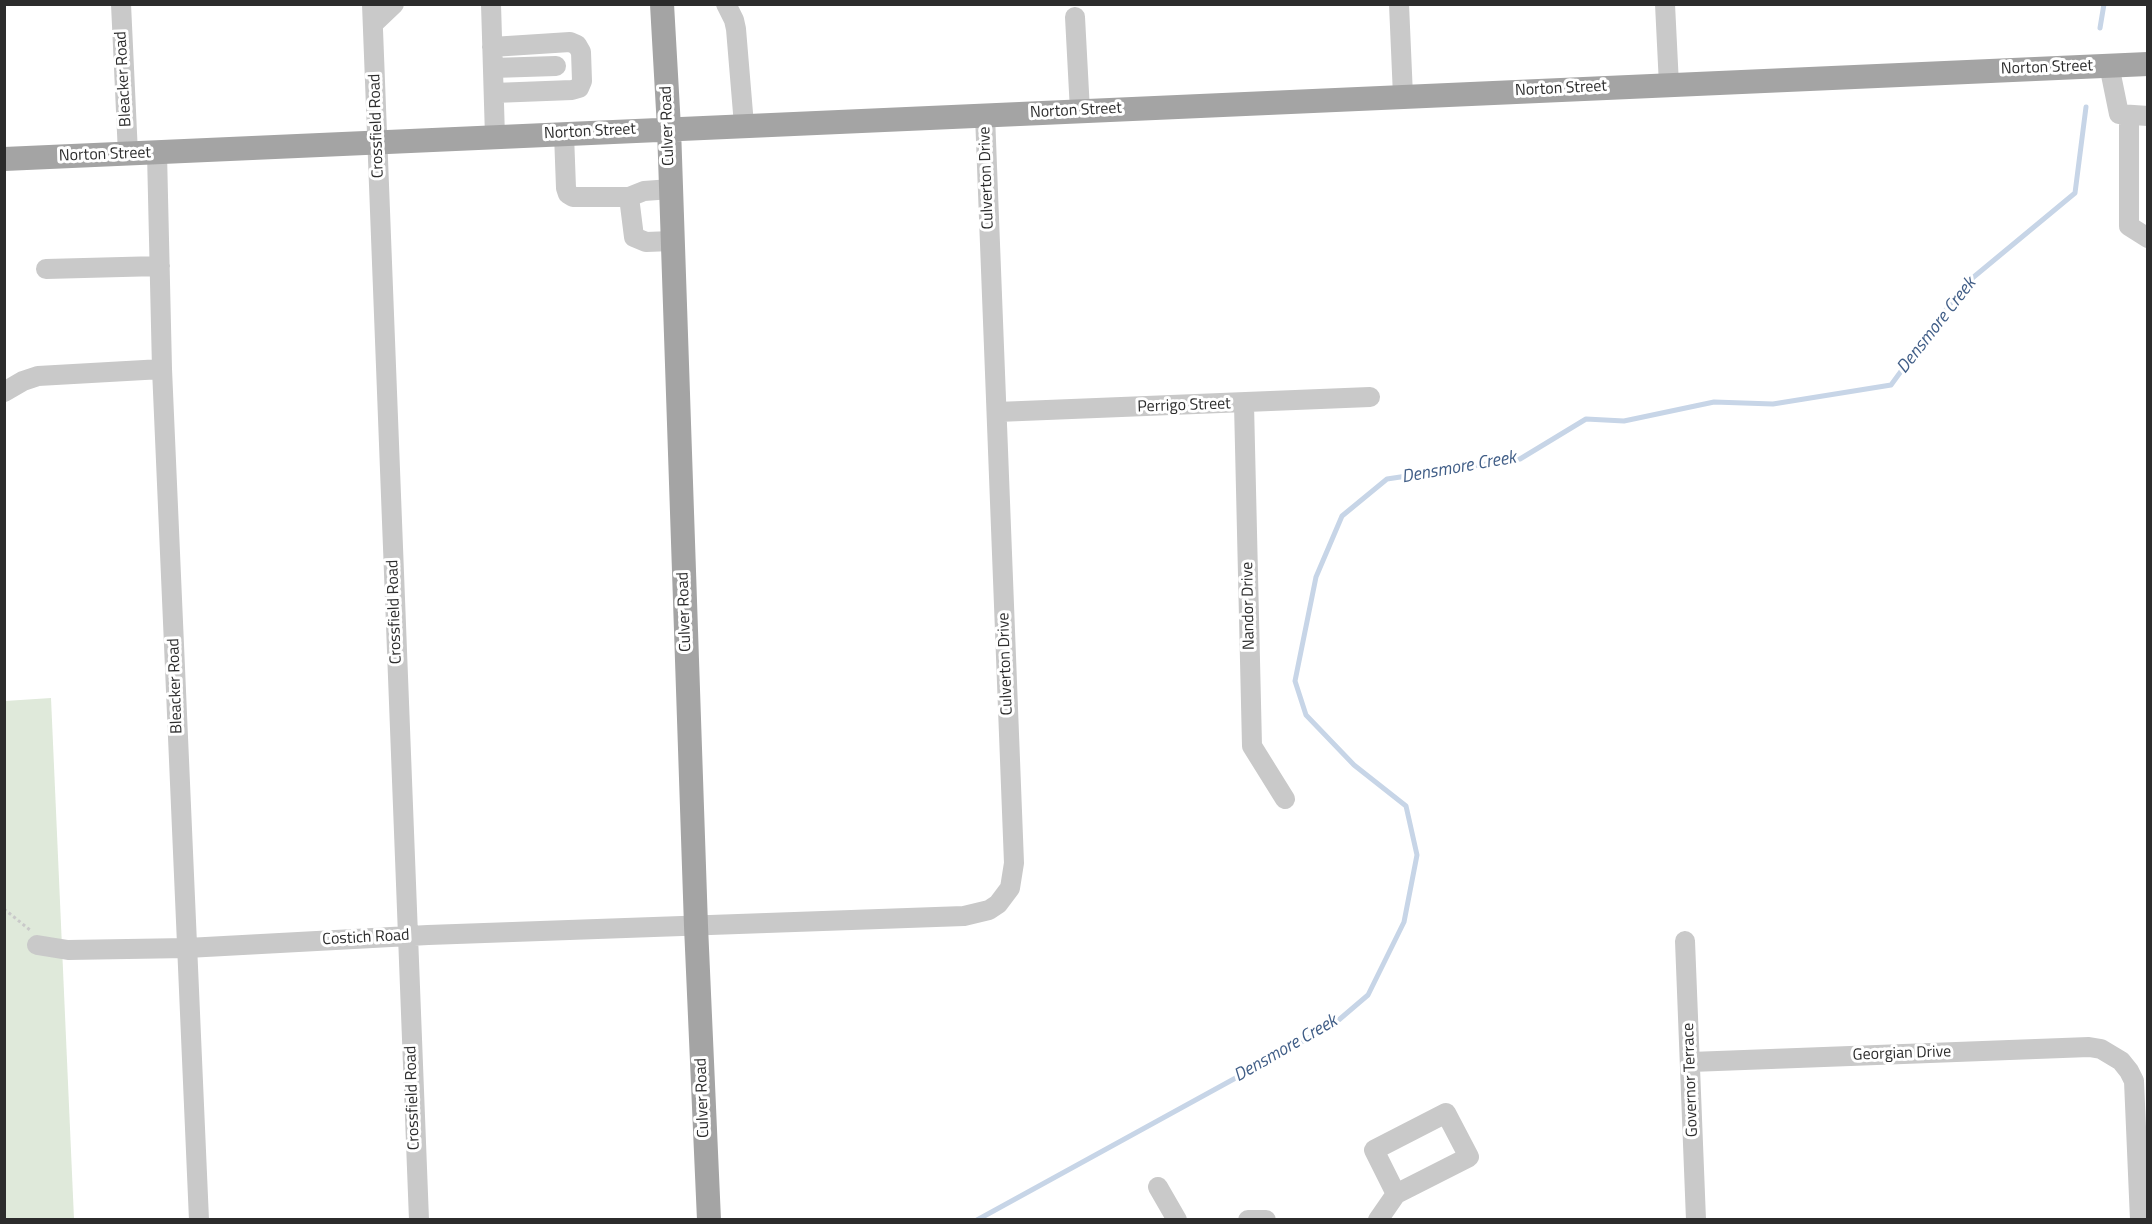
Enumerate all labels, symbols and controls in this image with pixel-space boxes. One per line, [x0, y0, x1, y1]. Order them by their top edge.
street label: Bleacker Road [112, 31, 136, 127]
street label: Norton Street [2001, 57, 2093, 79]
street label: Crossfield Road [366, 73, 388, 179]
street label: Norton Street [1514, 77, 1608, 101]
street label: Culver Road [657, 86, 679, 166]
street label: Norton Street [1029, 99, 1123, 123]
street label: Norton Street [543, 120, 637, 144]
street label: Culverton Drive [976, 126, 998, 230]
street label: Norton Street [59, 144, 151, 166]
water label: Densmore Creek [1893, 274, 1981, 378]
street label: Perrigo Street [1137, 395, 1231, 417]
water label: Densmore Creek [1400, 447, 1518, 489]
street label: Crossfield Road [384, 559, 406, 665]
street label: Nandor Drive [1239, 562, 1259, 650]
street label: Culver Road [674, 572, 696, 652]
street label: Culverton Drive [995, 612, 1017, 716]
street label: Bleacker Road [165, 638, 187, 734]
street label: Costich Road [322, 926, 410, 950]
water label: Densmore Creek [1231, 1011, 1341, 1087]
street label: Governor Terrace [1679, 1022, 1703, 1138]
street label: Georgian Drive [1852, 1043, 1952, 1065]
street label: Crossfield Road [402, 1045, 424, 1151]
street label: Culver Road [692, 1058, 714, 1138]

